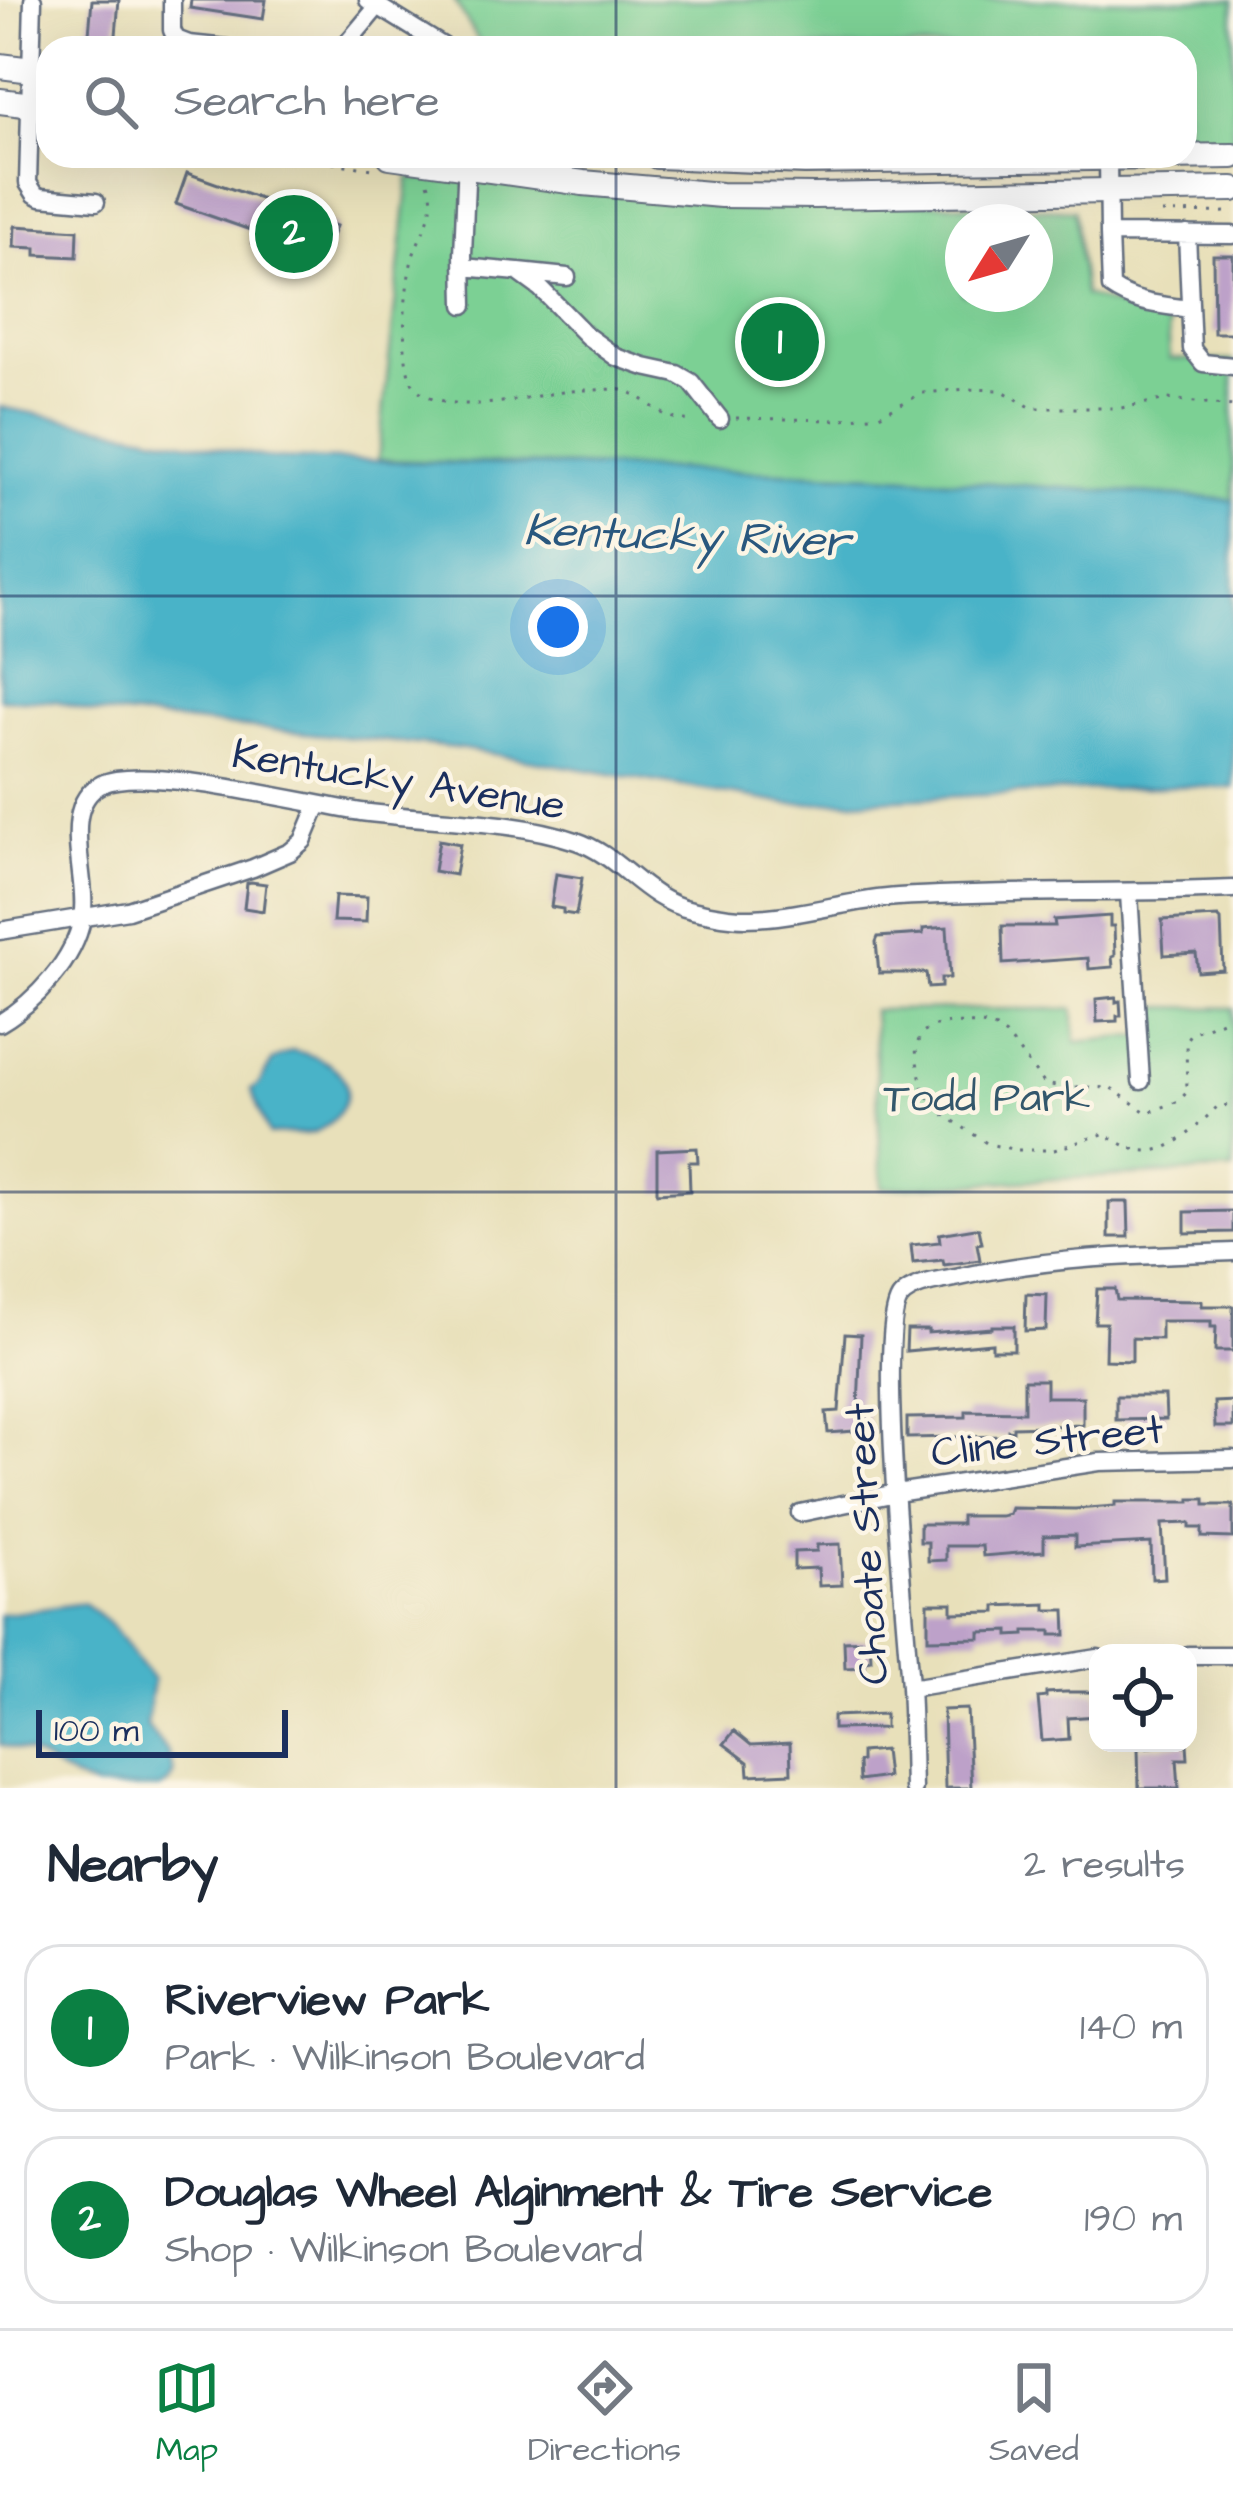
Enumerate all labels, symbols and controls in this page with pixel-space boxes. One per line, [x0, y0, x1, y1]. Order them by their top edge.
search box [36, 36, 1197, 168]
icon: search [78, 69, 144, 135]
text: Search here [174, 71, 440, 133]
pin: 2 [255, 189, 333, 279]
north arrow [945, 204, 1053, 312]
pin: 1 [741, 297, 819, 387]
water label: Kentucky River [523, 500, 855, 575]
your location [528, 597, 588, 657]
street label: Kentucky Avenue [228, 726, 569, 837]
park label: Todd Park [884, 1070, 1091, 1128]
street label: Cline Street [929, 1401, 1166, 1483]
street label: Choate Street [832, 1402, 904, 1686]
map controls [1089, 1644, 1197, 1752]
button: locate [1089, 1644, 1197, 1752]
scale bar [36, 1704, 288, 1757]
text: 100 m [54, 1708, 139, 1754]
text: Nearby [48, 1831, 218, 1902]
text: 2 results [1024, 1839, 1185, 1893]
text: Riverview Park [165, 1970, 489, 2032]
text: 1 [88, 2001, 93, 2055]
text: 140 m [1080, 2001, 1182, 2055]
text: Park · Wilkinson Boulevard [165, 2032, 645, 2086]
text: Douglas Wheel Alginment & Tire Service [165, 2162, 992, 2224]
text: 2 [79, 2193, 101, 2247]
text: 190 m [1084, 2193, 1182, 2247]
text: Shop · Wilkinson Boulevard [165, 2224, 643, 2278]
tab: Map [154, 2355, 220, 2473]
tab: Directions [528, 2355, 681, 2473]
tab: Saved [989, 2355, 1079, 2473]

